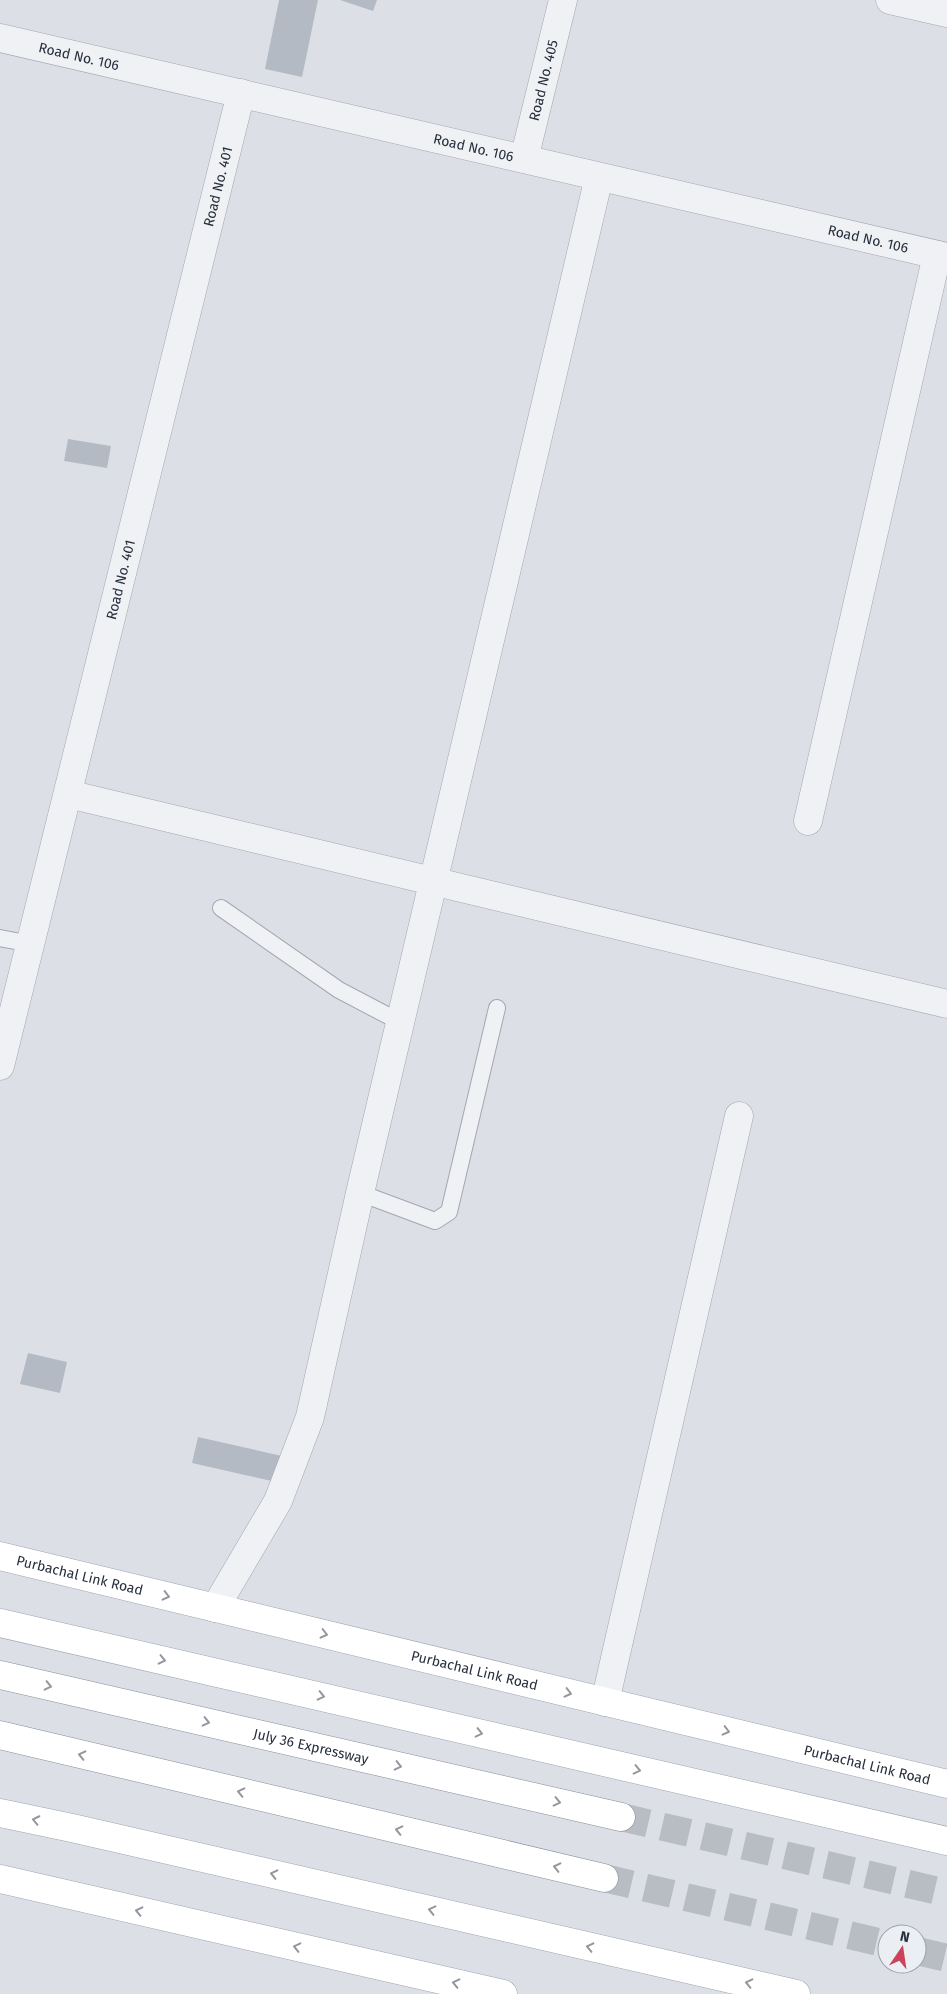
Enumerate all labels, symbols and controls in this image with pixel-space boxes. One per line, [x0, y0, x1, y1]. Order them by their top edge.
street label: Road No. 405 [525, 38, 561, 123]
street label: Road No. 106 [37, 39, 121, 74]
street label: Road No. 106 [432, 130, 515, 165]
street label: Road No. 401 [200, 145, 236, 228]
street label: Road No. 106 [826, 221, 910, 256]
street label: Road No. 401 [102, 538, 139, 621]
street label: Purbachal Link Road [15, 1552, 145, 1599]
one-way arrow [162, 1590, 171, 1601]
one-way arrow [320, 1628, 329, 1639]
street label: Purbachal Link Road [409, 1647, 539, 1694]
one-way arrow [158, 1654, 167, 1665]
one-way arrow [43, 1680, 52, 1691]
one-way arrow [563, 1687, 572, 1698]
one-way arrow [316, 1691, 325, 1701]
one-way arrow [201, 1716, 210, 1727]
street label: July 36 Expressway [252, 1725, 370, 1768]
one-way arrow [721, 1725, 730, 1736]
one-way arrow [474, 1727, 483, 1738]
street label: Purbachal Link Road [802, 1741, 932, 1788]
one-way arrow [78, 1750, 87, 1761]
one-way arrow [394, 1760, 403, 1771]
one-way arrow [633, 1764, 642, 1775]
one-way arrow [236, 1787, 245, 1798]
one-way arrow [552, 1796, 561, 1807]
one-way arrow [32, 1815, 41, 1826]
one-way arrow [394, 1825, 403, 1836]
one-way arrow [552, 1862, 561, 1873]
one-way arrow [269, 1869, 278, 1880]
one-way arrow [428, 1905, 437, 1916]
one-way arrow [134, 1906, 143, 1917]
north arrow [877, 1924, 927, 1974]
text: N [898, 1927, 911, 1946]
one-way arrow [293, 1942, 302, 1953]
one-way arrow [586, 1942, 595, 1953]
one-way arrow [451, 1978, 460, 1989]
one-way arrow [744, 1978, 753, 1989]

